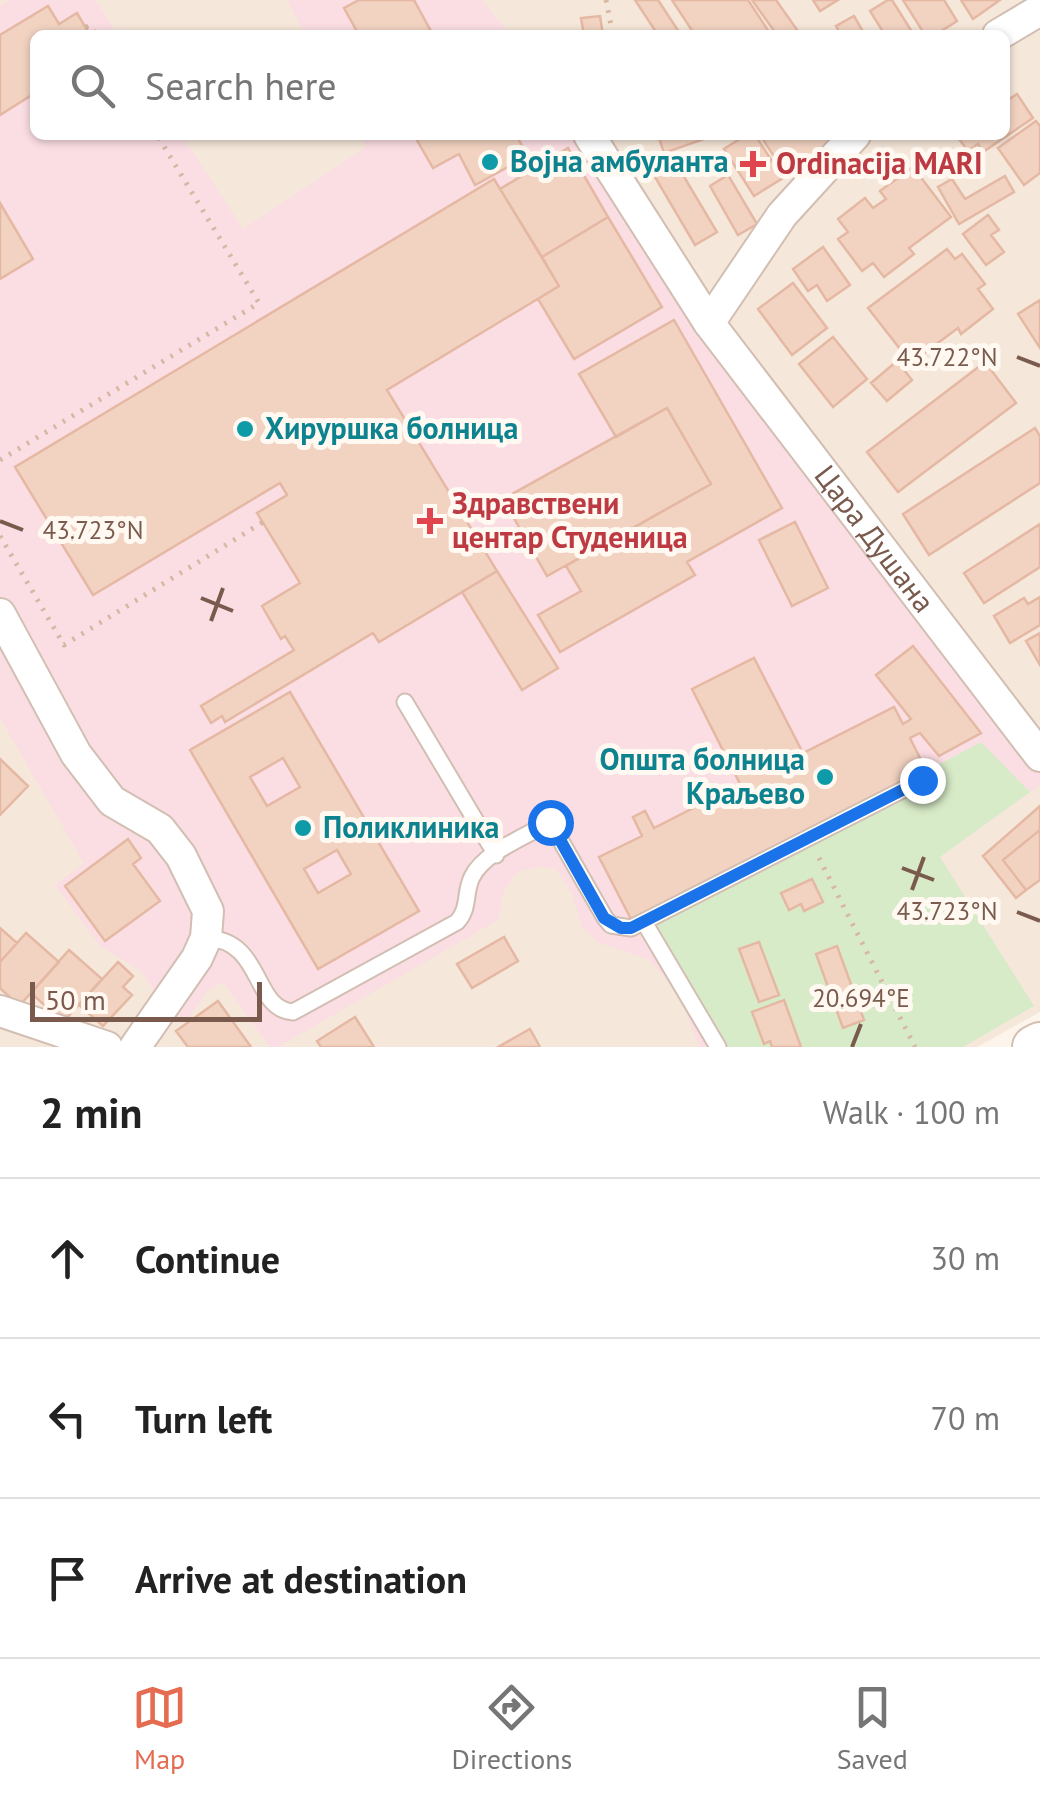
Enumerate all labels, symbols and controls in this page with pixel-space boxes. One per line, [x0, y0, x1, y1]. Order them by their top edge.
search box [30, 30, 1010, 140]
icon: search [65, 58, 120, 113]
text: Search here [145, 61, 337, 110]
place label: Војна амбуланта [510, 141, 729, 180]
place label: Ordinacija MARI [776, 143, 982, 182]
marker: Војна амбуланта [479, 151, 501, 173]
marker: Ordinacija MARI [740, 151, 766, 177]
text: 43.722°N [897, 341, 997, 373]
place label: Хируршка болница [265, 408, 518, 447]
marker: Хируршка болница [234, 418, 256, 440]
street label: Цара Душана [807, 457, 944, 620]
place label: Здравствени центар Студеница [452, 483, 688, 556]
marker: Здравствени центар Студеница [417, 508, 443, 534]
text: 43.723°N [43, 514, 143, 546]
place label: Општа болница Краљево [600, 739, 805, 812]
route end [900, 758, 946, 804]
marker: Општа болница Краљево [814, 766, 836, 788]
route start [528, 800, 574, 846]
place label: Поликлиника [323, 807, 499, 846]
marker: Поликлиника [292, 817, 314, 839]
text: 43.723°N [897, 895, 997, 927]
scale bar [30, 977, 262, 1021]
text: 50 m [45, 981, 106, 1018]
text: 20.694°E [812, 982, 910, 1014]
text: 2 min [40, 1085, 142, 1140]
text: Walk · 100 m [823, 1091, 1000, 1133]
icon: ahead [40, 1231, 95, 1286]
text: Continue [135, 1234, 280, 1283]
text: 30 m [931, 1237, 1000, 1279]
icon: left [40, 1391, 95, 1446]
text: Turn left [135, 1394, 272, 1443]
text: 70 m [931, 1397, 1000, 1439]
icon: arrive [40, 1551, 95, 1606]
text: Arrive at destination [135, 1554, 467, 1603]
tab: Map [132, 1680, 187, 1777]
tab: Directions [451, 1680, 572, 1777]
tab: Saved [837, 1680, 908, 1777]

